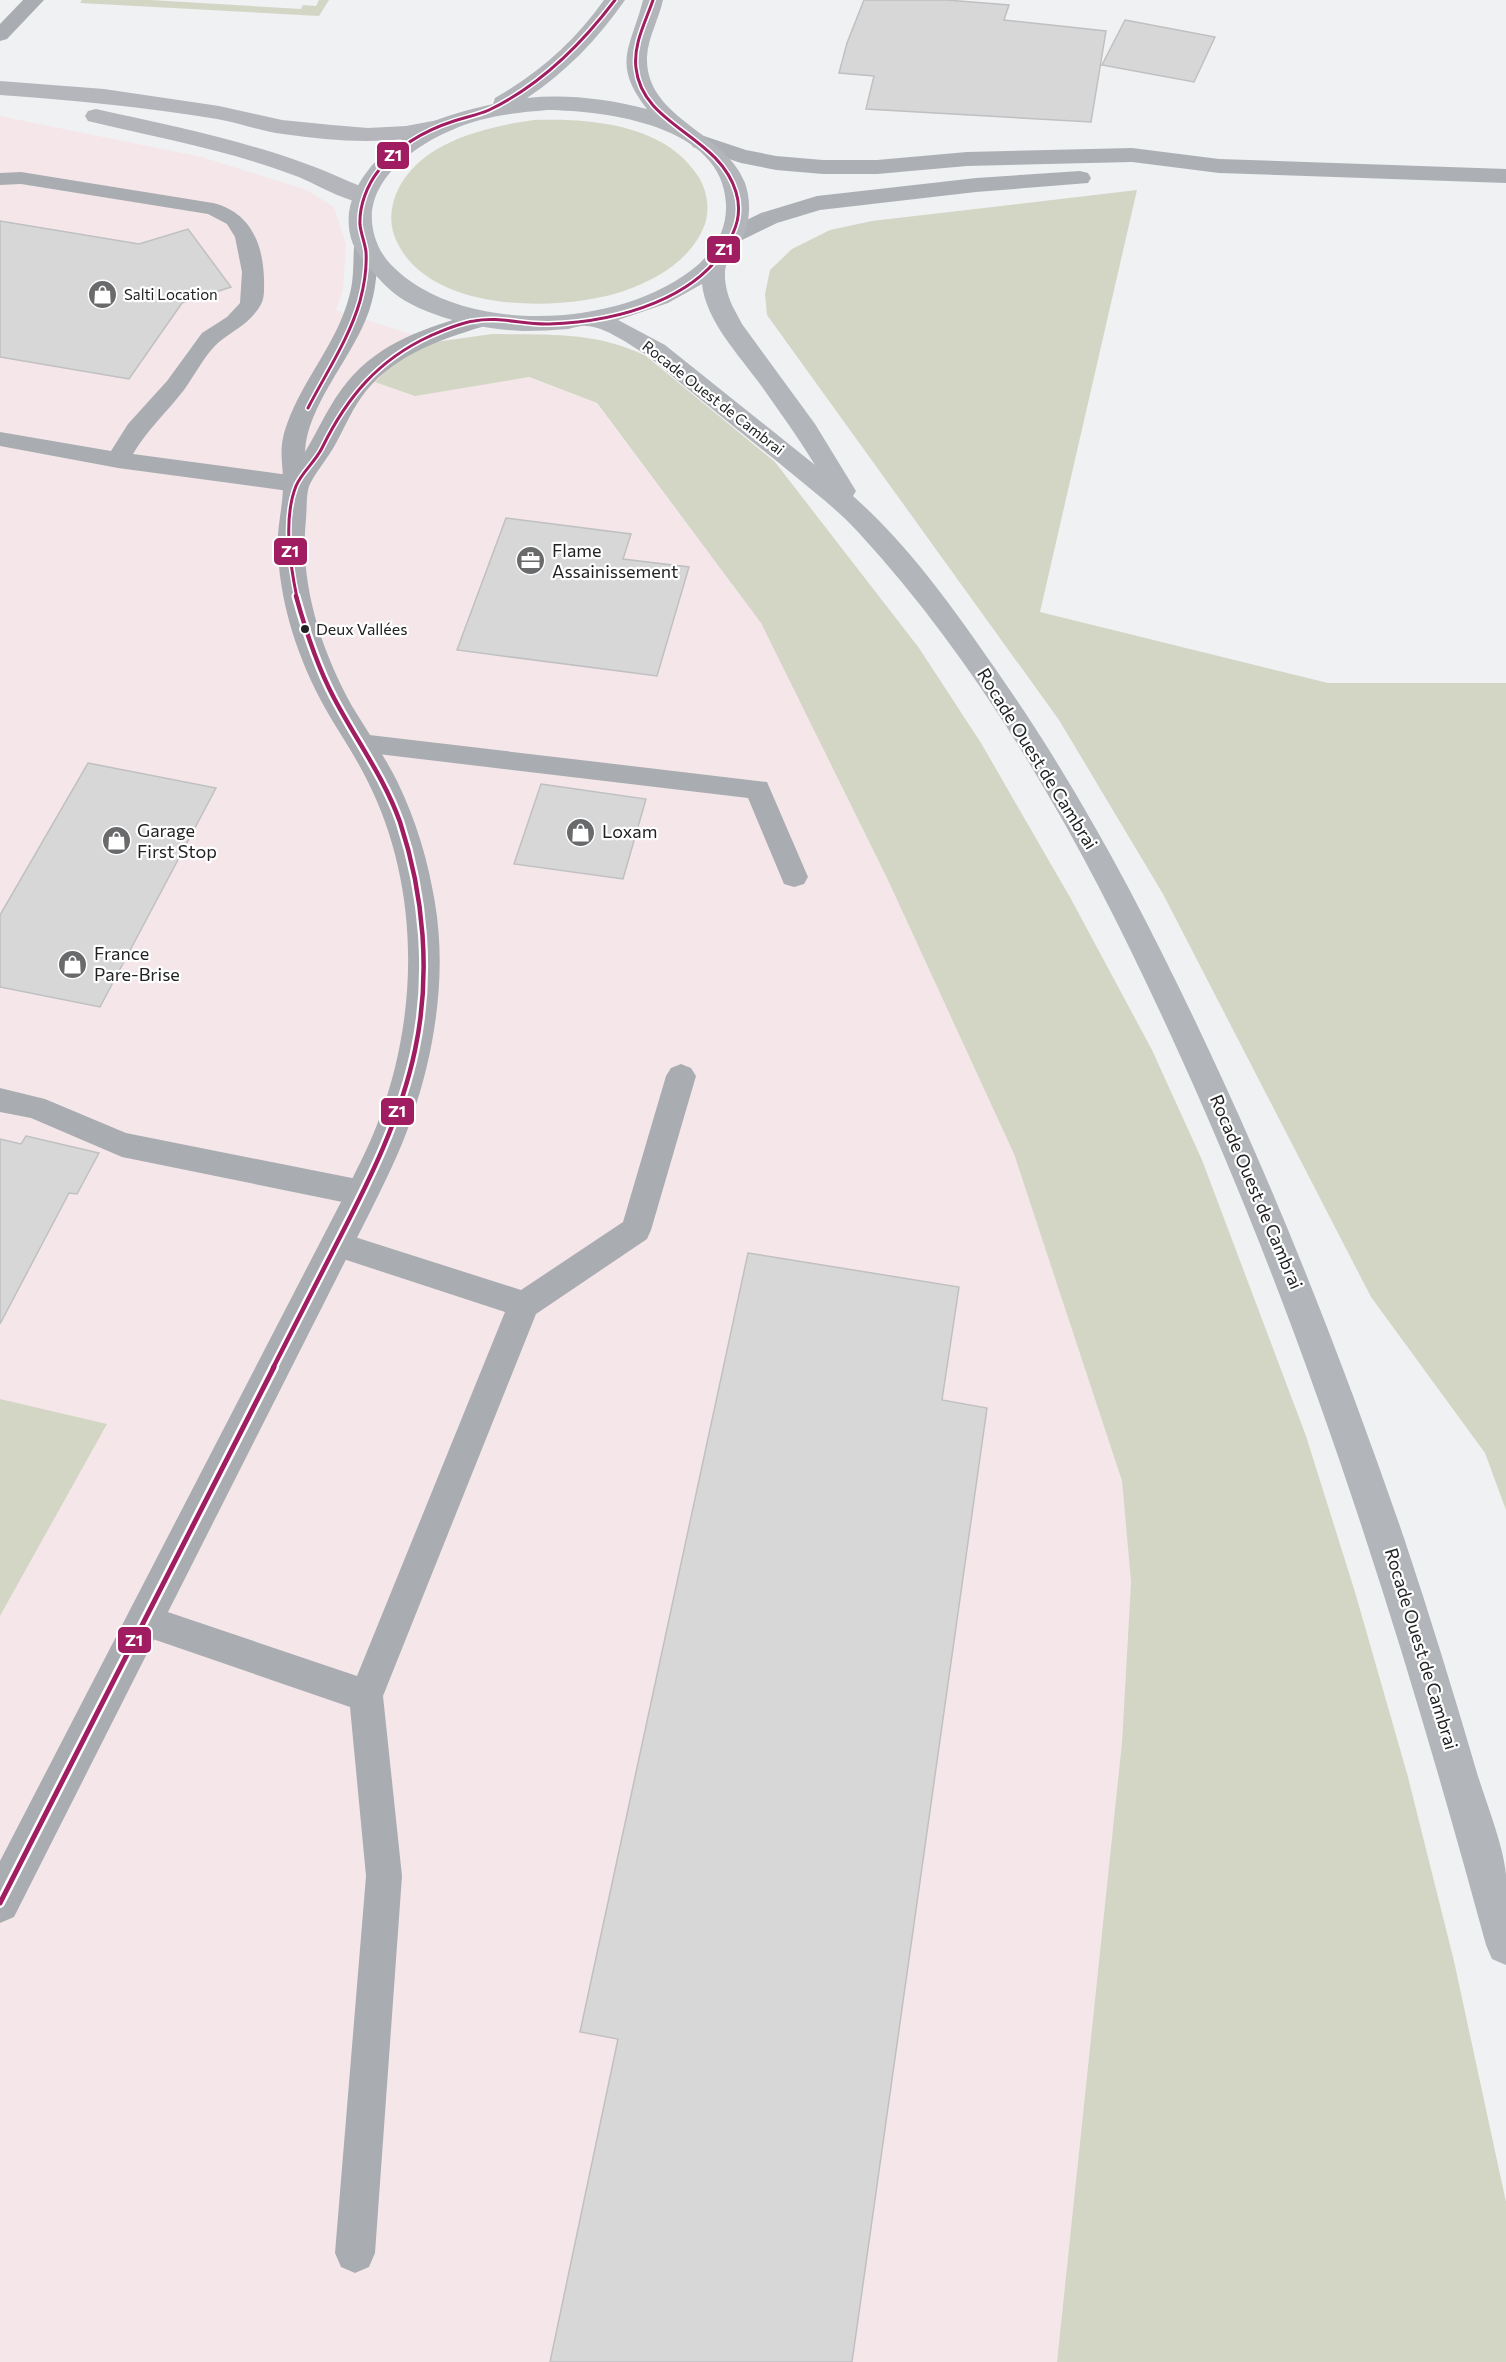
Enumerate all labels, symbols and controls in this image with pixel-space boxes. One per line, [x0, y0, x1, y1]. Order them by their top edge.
line badge: Z1 [376, 141, 410, 170]
text: Z1 [384, 145, 402, 164]
line badge: Z1 [706, 235, 741, 264]
text: Z1 [715, 239, 733, 258]
shop icon: Salti Location [87, 279, 119, 311]
place label: Salti Location [124, 285, 218, 303]
street label: Rocade Ouest de Cambrai [639, 336, 788, 458]
line badge: Z1 [273, 537, 308, 566]
place label: Flame Assainissement [552, 539, 679, 582]
text: Z1 [281, 541, 299, 560]
office icon: Flame Assainissement [515, 545, 547, 577]
place label: Deux Vallées [316, 619, 408, 638]
marker: Deux Vallées [299, 623, 311, 635]
street label: Rocade Ouest de Cambrai [973, 664, 1103, 853]
shop icon: Loxam [565, 816, 597, 848]
place label: Garage First Stop [137, 819, 217, 862]
place label: Loxam [602, 820, 657, 842]
shop icon: Garage First Stop [100, 825, 132, 857]
place label: France Pare-Brise [94, 942, 180, 985]
shop icon: France Pare-Brise [57, 948, 89, 980]
street label: Rocade Ouest de Cambrai [1206, 1091, 1308, 1292]
line badge: Z1 [380, 1097, 415, 1126]
text: Z1 [388, 1101, 406, 1120]
street label: Rocade Ouest de Cambrai [1381, 1545, 1463, 1752]
line badge: Z1 [117, 1626, 152, 1654]
text: Z1 [125, 1630, 143, 1649]

